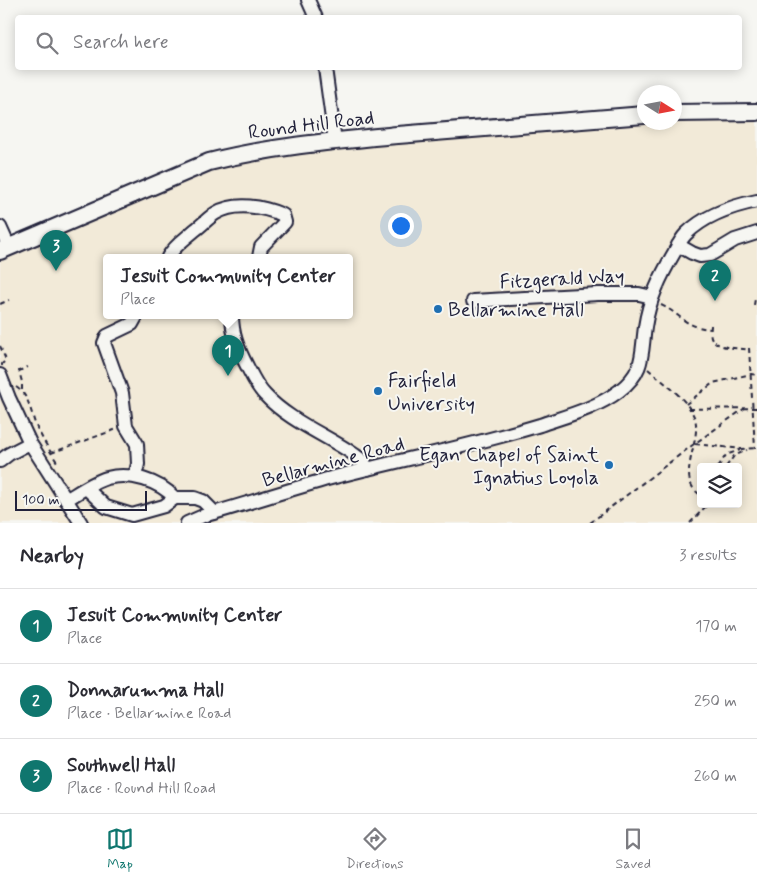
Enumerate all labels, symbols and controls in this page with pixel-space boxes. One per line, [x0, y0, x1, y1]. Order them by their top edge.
search box [15, 15, 742, 70]
icon: search [33, 29, 61, 57]
text: Search here [73, 30, 169, 55]
north arrow [637, 85, 682, 130]
street label: Round Hill Road [247, 104, 376, 147]
your location [388, 213, 414, 239]
pin: 3 [40, 230, 72, 271]
popup [103, 254, 353, 319]
pin: 2 [699, 260, 731, 301]
street label: Fitzgerald Way [499, 263, 625, 296]
text: Jesuit Community Center [120, 264, 336, 289]
text: Place [120, 289, 156, 310]
place label: Bellarmine Hall [448, 297, 584, 324]
marker: Bellarmine Hall [432, 303, 444, 315]
pin: 1 [212, 335, 244, 376]
place label: Fairfield University [388, 368, 475, 418]
marker: Fairfield University [372, 385, 384, 397]
street label: Bellarmine Road [259, 431, 407, 494]
place label: Egan Chapel of Saint Ignatius Loyola [419, 442, 599, 492]
marker: Egan Chapel of Saint Ignatius Loyola [603, 459, 615, 471]
map controls [697, 463, 742, 508]
button: layers [697, 463, 742, 508]
scale bar [15, 488, 148, 511]
text: 100 m [22, 491, 60, 509]
text: Nearby [20, 542, 84, 570]
text: 3 results [679, 545, 737, 566]
text: Jesuit Community Center [67, 603, 282, 628]
text: 1 [32, 616, 40, 637]
text: 170 m [695, 616, 737, 637]
text: Place [67, 628, 102, 649]
text: Donnarumma Hall [67, 678, 223, 703]
text: 2 [32, 691, 40, 712]
text: 250 m [694, 691, 737, 712]
text: Place · Bellarmine Road [67, 703, 231, 724]
text: Southwell Hall [67, 753, 175, 778]
text: 3 [32, 766, 40, 787]
text: 260 m [694, 766, 737, 787]
text: Place · Round Hill Road [67, 778, 216, 799]
tab: Map [106, 825, 134, 873]
tab: Directions [346, 825, 404, 873]
tab: Saved [616, 825, 651, 873]

